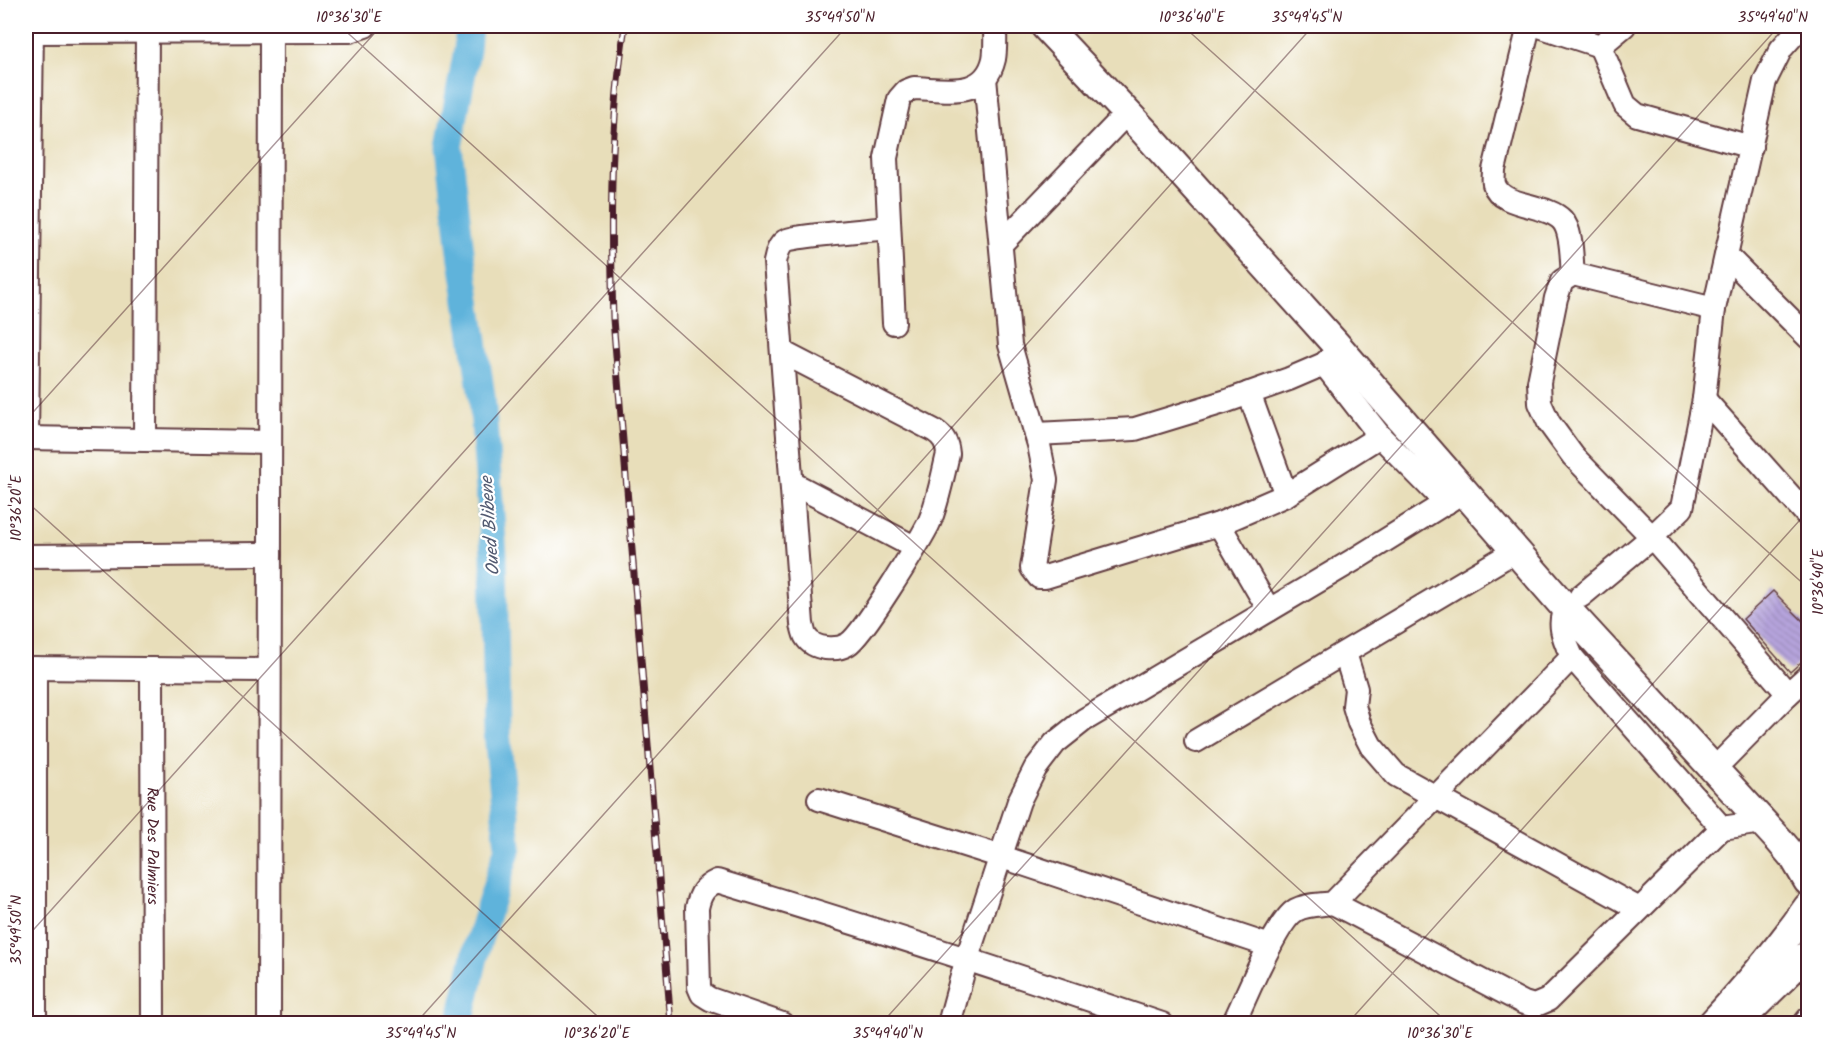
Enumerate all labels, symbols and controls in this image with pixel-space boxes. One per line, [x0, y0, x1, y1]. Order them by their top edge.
text: 10°36'30"E [316, 6, 383, 30]
text: 35°49'50"N [805, 6, 875, 30]
text: 10°36'40"E [1159, 6, 1226, 30]
text: 35°49'45"N [1272, 6, 1342, 30]
text: 35°49'40"N [1738, 6, 1808, 30]
text: 10°36'20"E [5, 474, 29, 541]
water label: Oued Blibene [473, 474, 509, 577]
text: 10°36'40"E [1807, 548, 1831, 615]
street label: Rue Des Palmiers [140, 787, 165, 905]
text: 35°49'50"N [5, 895, 29, 965]
text: 35°49'45"N [386, 1022, 456, 1046]
text: 10°36'20"E [564, 1022, 631, 1046]
text: 35°49'40"N [853, 1022, 923, 1046]
text: 10°36'30"E [1407, 1022, 1474, 1046]

